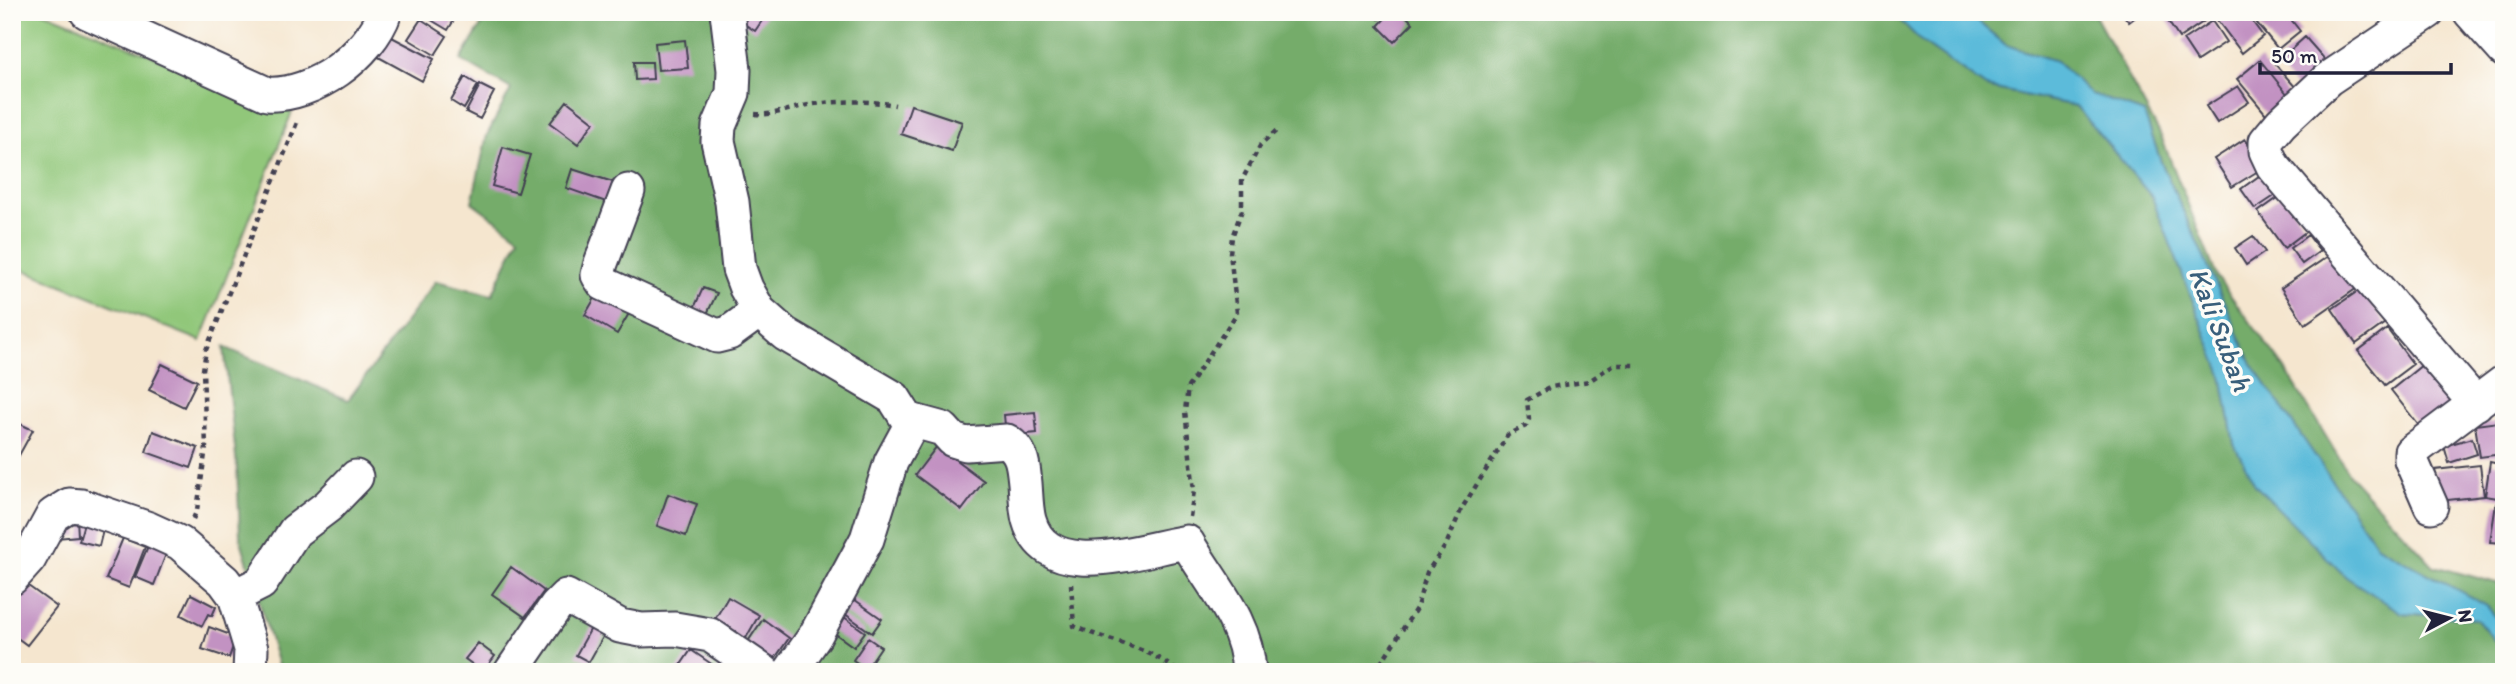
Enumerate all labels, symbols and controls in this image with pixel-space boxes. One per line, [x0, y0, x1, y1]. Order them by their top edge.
scale bar [2260, 32, 2451, 76]
text: 50 m [2271, 43, 2318, 68]
water label: Kali Subah [2182, 263, 2260, 396]
north arrow [2414, 582, 2484, 652]
text: N [2453, 608, 2478, 624]

